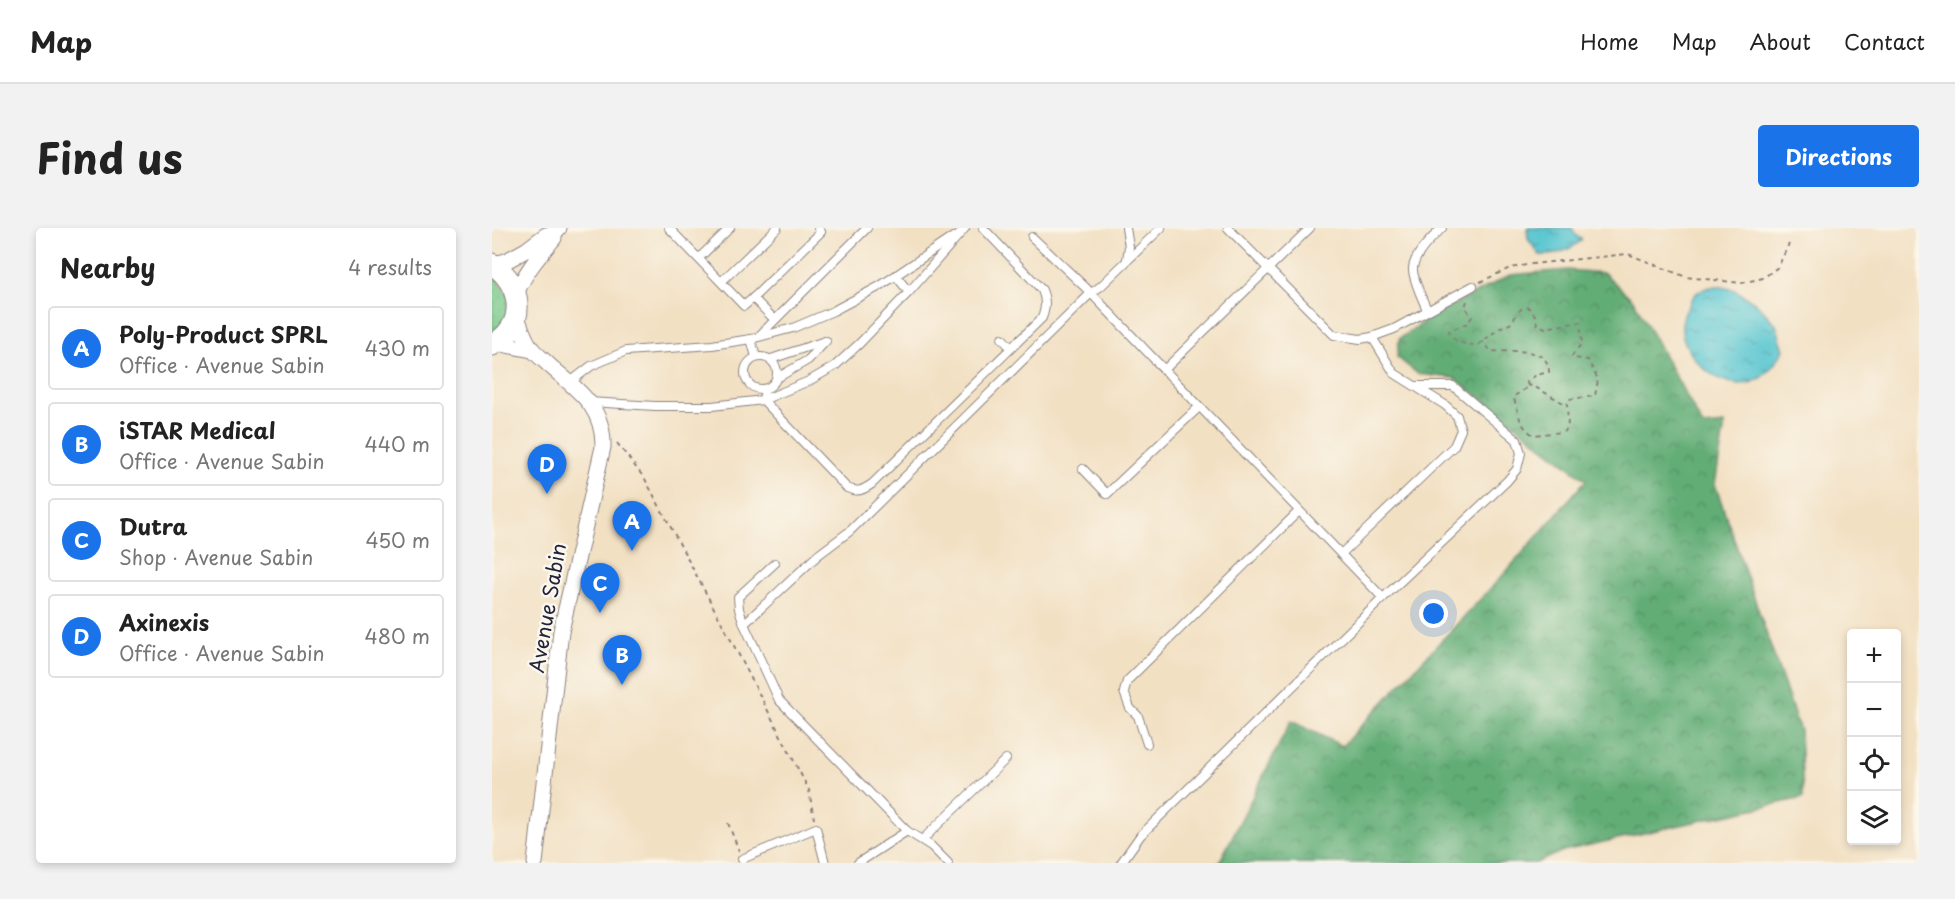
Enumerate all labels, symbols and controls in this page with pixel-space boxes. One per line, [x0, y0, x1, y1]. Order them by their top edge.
text: Map [30, 20, 92, 63]
text: Home [1580, 25, 1639, 57]
text: Map [1672, 25, 1717, 57]
text: About [1750, 25, 1811, 57]
text: Contact [1844, 25, 1925, 57]
text: Find us [36, 125, 183, 188]
button: Directions [1758, 125, 1919, 187]
text: Nearby [60, 248, 155, 287]
text: 4 results [348, 252, 432, 282]
text: Poly-Product SPRL [119, 317, 328, 350]
text: A [74, 333, 89, 363]
text: 430 m [365, 333, 430, 363]
text: Office · Avenue Sabin [119, 350, 325, 380]
text: iSTAR Medical [119, 413, 276, 446]
text: B [75, 429, 88, 459]
text: 440 m [365, 429, 430, 459]
pin: D [528, 444, 566, 494]
text: Office · Avenue Sabin [119, 446, 325, 476]
pin: A [612, 502, 652, 551]
text: Dutra [119, 509, 188, 542]
text: C [74, 525, 89, 555]
text: 450 m [365, 525, 430, 555]
street label: Avenue Sabin [521, 541, 573, 675]
text: Shop · Avenue Sabin [119, 542, 313, 572]
pin: C [580, 564, 620, 613]
your location [1419, 599, 1448, 628]
text: Axinexis [119, 605, 209, 638]
text: D [74, 621, 89, 651]
text: 480 m [365, 621, 430, 651]
map controls [1847, 629, 1901, 845]
button: + [1847, 629, 1901, 683]
pin: B [602, 636, 642, 685]
text: Office · Avenue Sabin [119, 638, 325, 668]
button: − [1847, 683, 1901, 737]
button: locate [1847, 737, 1901, 791]
button: layers [1847, 791, 1901, 845]

